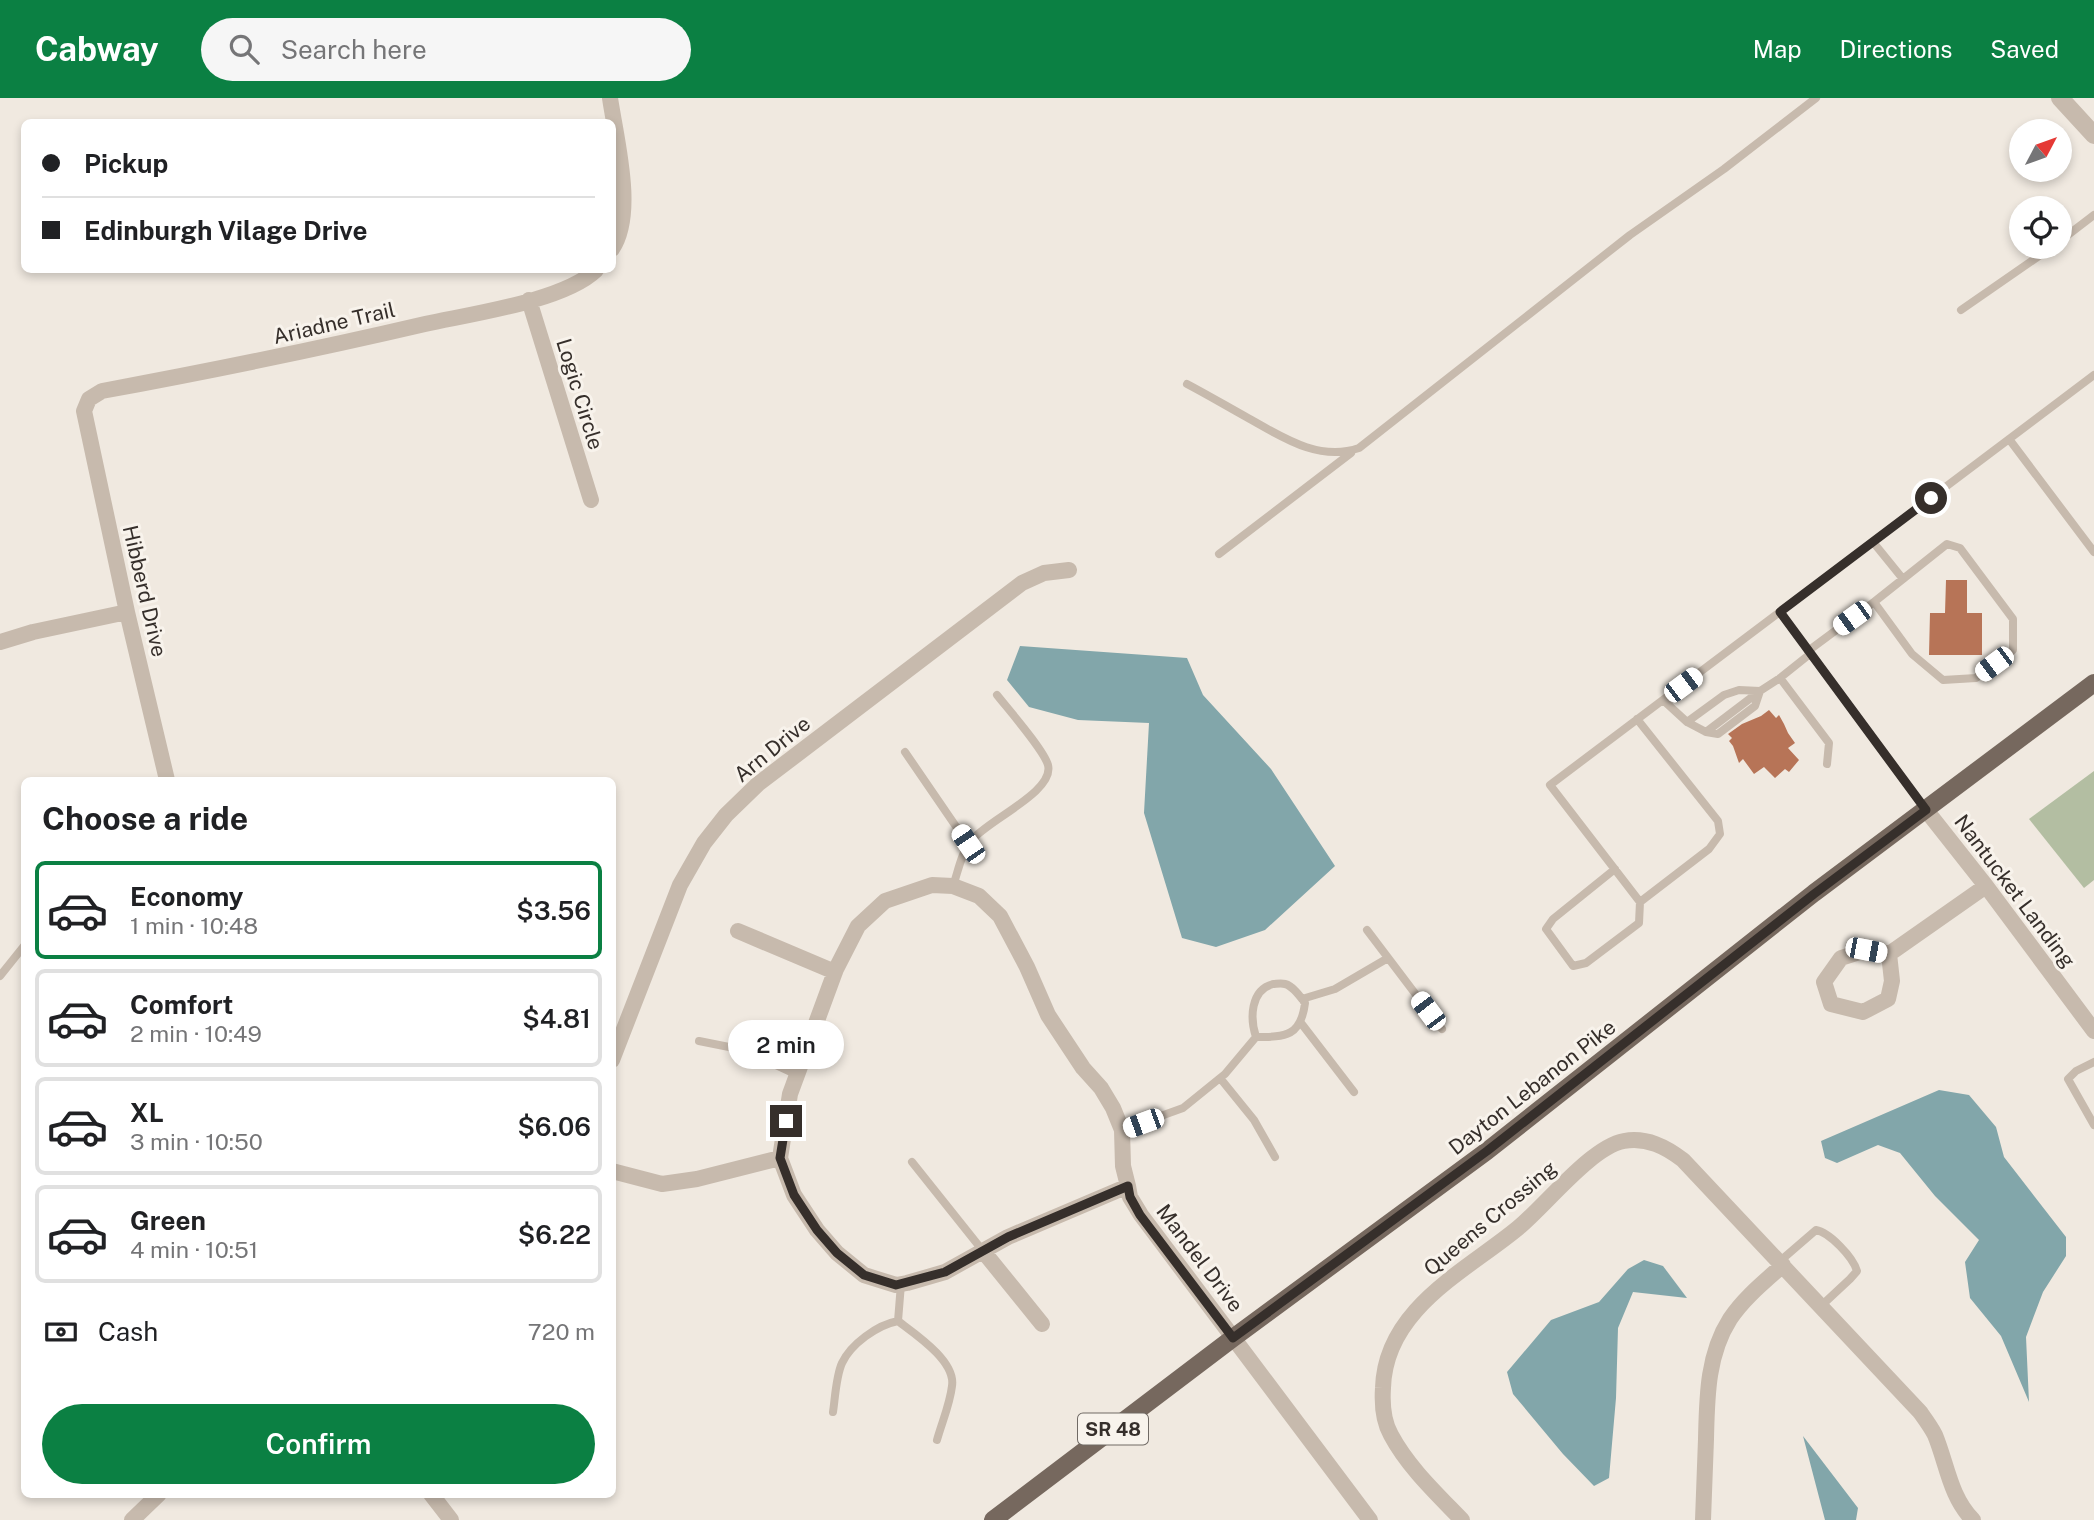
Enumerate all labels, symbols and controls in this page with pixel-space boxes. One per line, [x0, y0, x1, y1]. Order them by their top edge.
search box [201, 18, 691, 81]
text: Cabway [35, 30, 159, 68]
icon: search [225, 30, 263, 68]
text: Search here [281, 34, 427, 65]
text: Map [1753, 35, 1802, 63]
text: Directions [1840, 35, 1952, 63]
text: Saved [1990, 35, 2059, 63]
north arrow [2009, 119, 2072, 182]
map controls [2009, 119, 2072, 259]
text: Pickup [84, 148, 168, 179]
button: locate [2009, 196, 2072, 259]
text: Edinburgh Vilage Drive [84, 215, 367, 246]
street label: Ariadne Trail [271, 297, 397, 349]
street label: Logic Circle [551, 335, 609, 453]
route start [1915, 482, 1947, 514]
street label: Hibberd Drive [118, 523, 172, 659]
car [1829, 597, 1876, 639]
car [1971, 643, 2018, 685]
car [1660, 664, 1707, 706]
street label: Arn Drive [729, 711, 815, 787]
text: Choose a ride [42, 800, 248, 837]
street label: Nantucket Landing [1949, 809, 2081, 973]
car [948, 821, 989, 867]
icon: car [46, 879, 109, 942]
text: Economy [130, 881, 243, 912]
text: $3.56 [516, 895, 591, 926]
text: 1 min · 10:48 [130, 912, 258, 939]
car [1844, 936, 1889, 964]
icon: car [46, 987, 109, 1050]
car [1407, 988, 1450, 1034]
text: Comfort [130, 989, 233, 1020]
text: $4.81 [522, 1003, 591, 1034]
street label: Dayton Lebanon Pike [1444, 1014, 1620, 1160]
text: 2 min · 10:49 [130, 1020, 262, 1047]
callout: 2 min [728, 1020, 844, 1068]
text: 2 min [756, 1031, 816, 1058]
icon: car [46, 1095, 109, 1158]
text: XL [130, 1097, 164, 1128]
route end [770, 1105, 802, 1137]
car [1120, 1106, 1167, 1140]
text: $6.06 [517, 1111, 591, 1142]
text: 3 min · 10:50 [130, 1128, 263, 1155]
street label: Queens Crossing [1419, 1155, 1561, 1281]
street label: Mandel Drive [1151, 1199, 1249, 1317]
icon: car [46, 1203, 109, 1266]
text: Green [130, 1205, 206, 1236]
text: $6.22 [518, 1219, 591, 1250]
text: 4 min · 10:51 [130, 1236, 258, 1263]
icon: cash [42, 1313, 80, 1351]
text: Cash [98, 1316, 158, 1347]
text: 720 m [528, 1318, 595, 1345]
button: Confirm [42, 1404, 595, 1484]
road number: SR 48 [1078, 1414, 1148, 1444]

